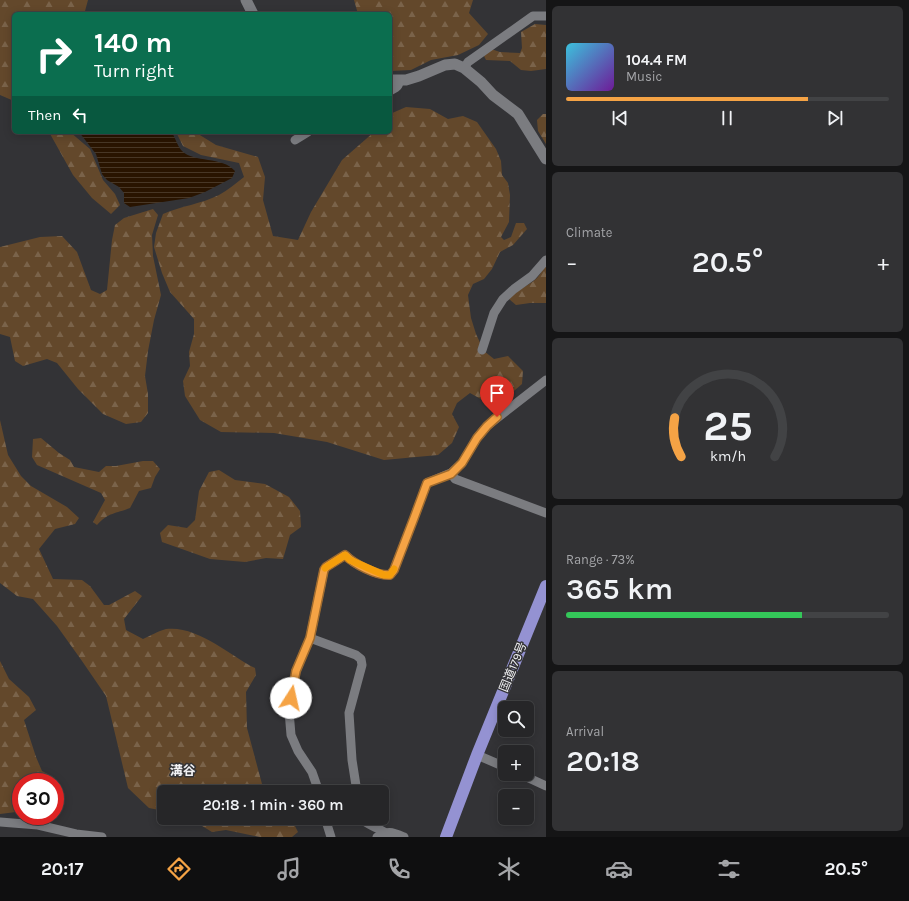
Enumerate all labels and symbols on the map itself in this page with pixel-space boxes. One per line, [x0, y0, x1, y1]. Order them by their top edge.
pin [480, 376, 514, 417]
street label: 国道179号 [497, 640, 529, 694]
position arrow [270, 677, 312, 719]
district label: 溝谷 [170, 763, 196, 778]
speed limit sign: 30 [12, 773, 64, 825]

